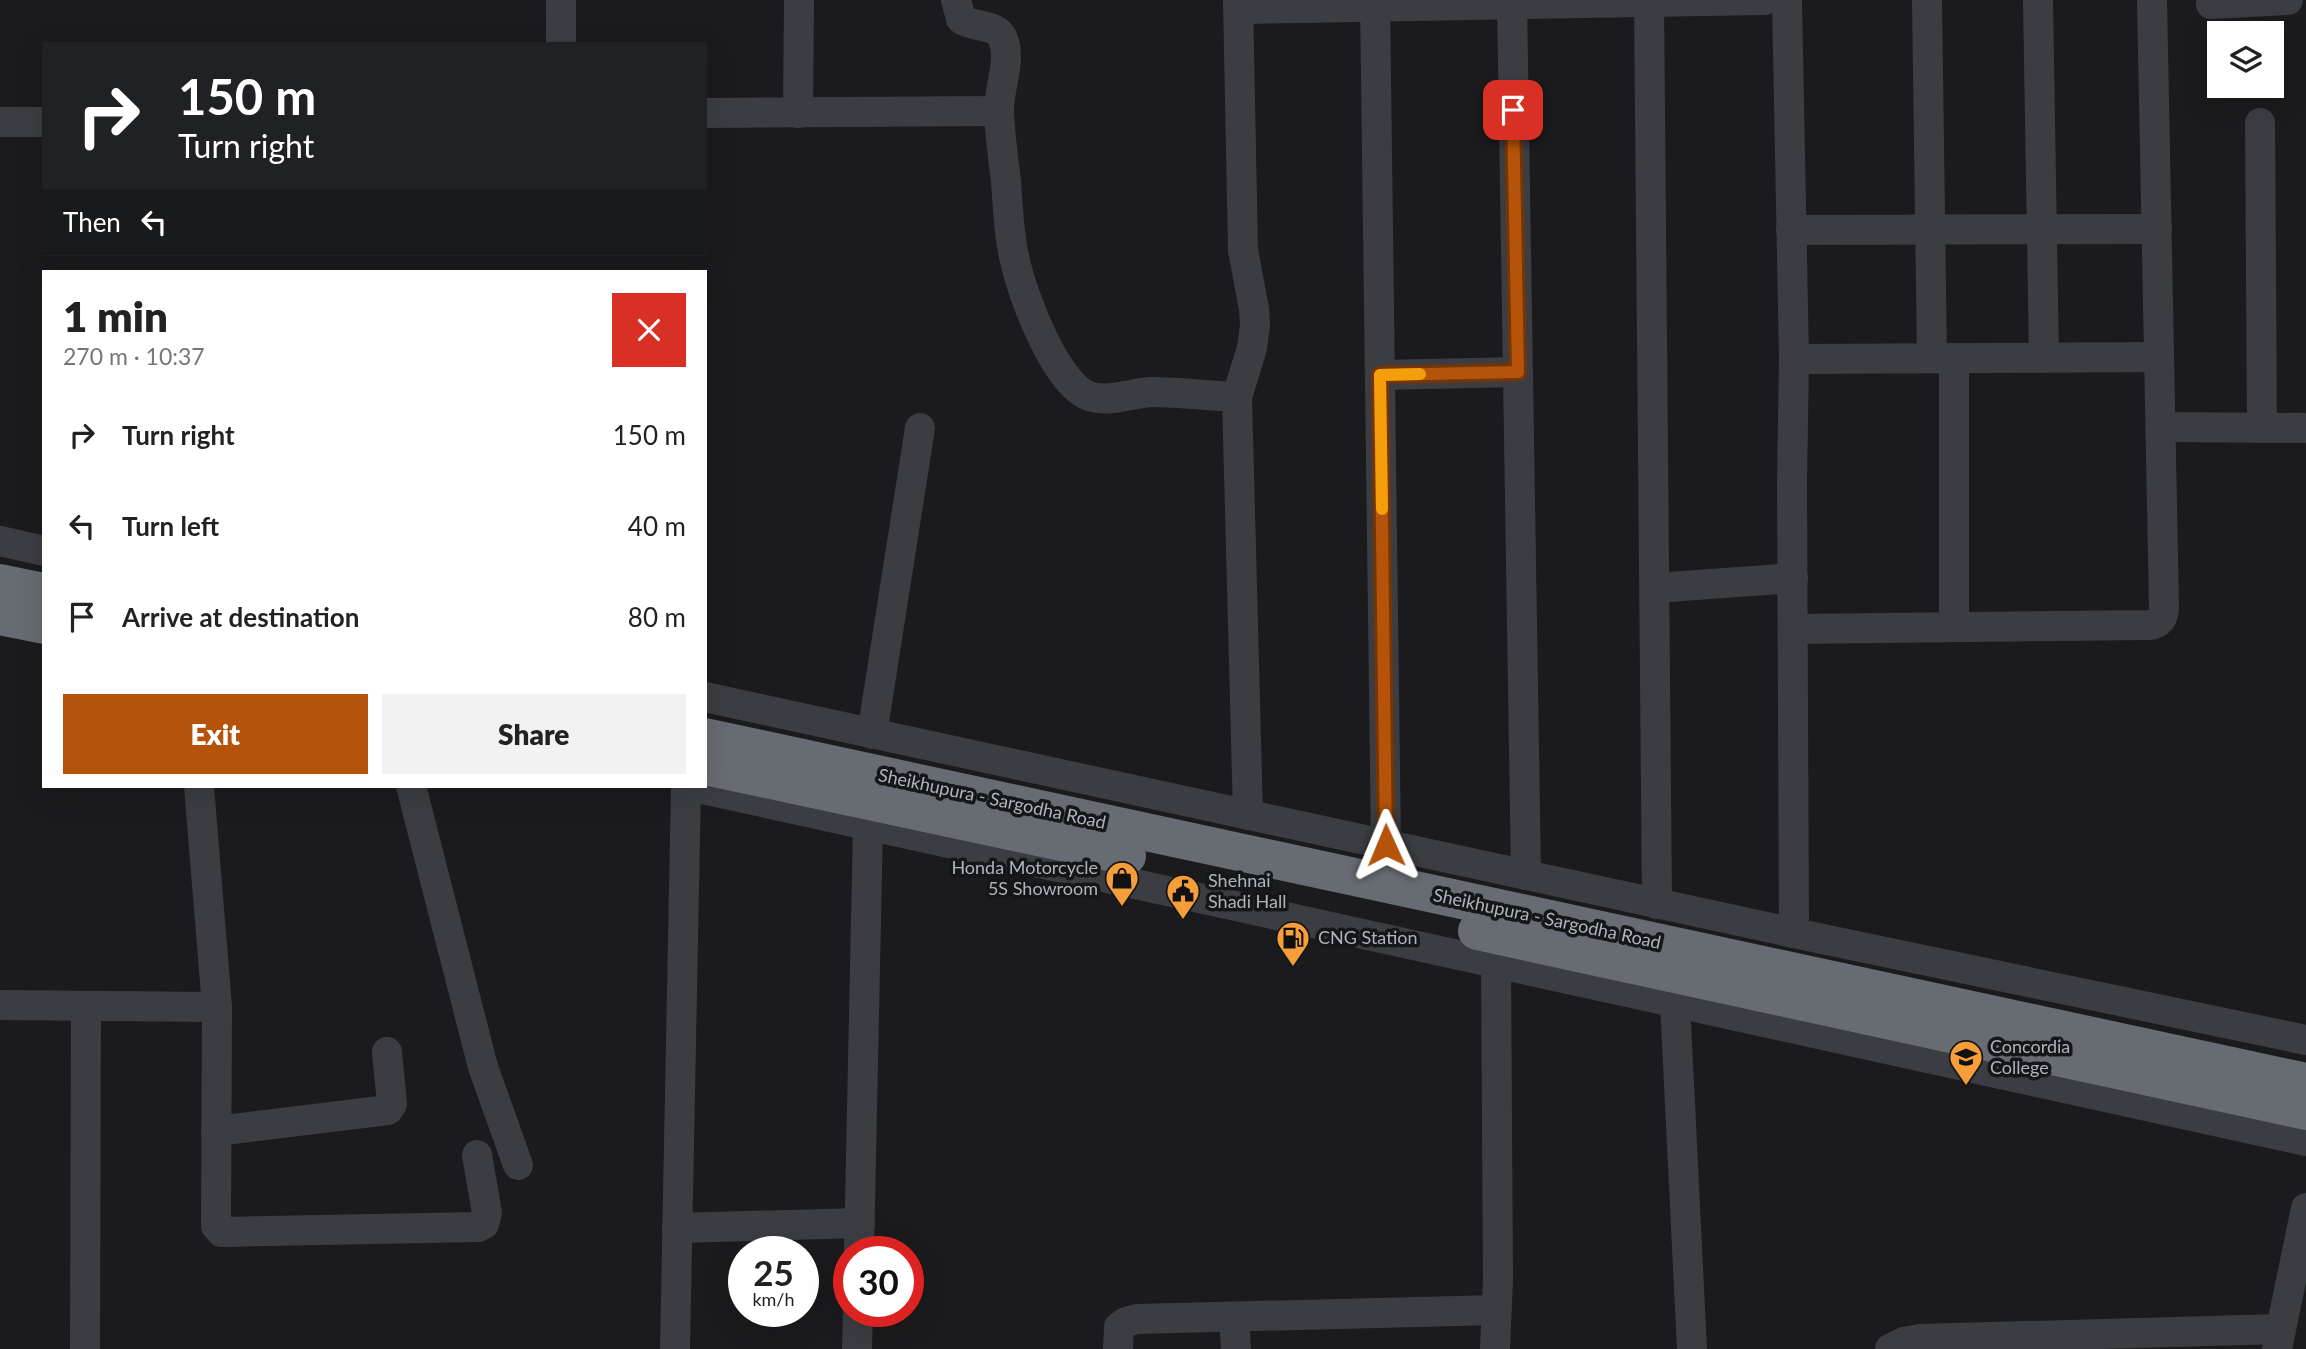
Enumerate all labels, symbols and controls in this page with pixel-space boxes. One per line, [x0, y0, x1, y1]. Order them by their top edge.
map controls [2207, 21, 2284, 98]
button: layers [2207, 21, 2284, 98]
text: 150 m [178, 67, 316, 125]
icon: right [63, 70, 154, 161]
pin [1483, 80, 1543, 140]
icon: arrive [1494, 91, 1532, 129]
text: Turn right [178, 126, 314, 165]
icon: left [135, 203, 173, 241]
text: Then [63, 206, 121, 238]
text: 1 min [63, 291, 168, 341]
button: close [612, 293, 686, 367]
text: 270 m · 10:37 [63, 342, 205, 370]
icon: right [63, 416, 101, 454]
text: Turn right [122, 419, 235, 451]
text: 150 m [613, 419, 686, 451]
icon: left [63, 507, 101, 545]
text: Turn left [122, 510, 219, 542]
text: 40 m [628, 510, 686, 542]
icon: arrive [63, 598, 101, 636]
text: Arrive at destination [122, 601, 359, 633]
text: 80 m [628, 601, 686, 633]
button: Exit [63, 694, 368, 774]
button: Share [382, 694, 686, 774]
street label: Sheikhupura - Sargodha Road [876, 763, 1108, 833]
position arrow [1349, 808, 1423, 882]
place label: Honda Motorcycle 5S Showroom [951, 856, 1098, 899]
shop icon: Honda Motorcycle 5S Showroom [1103, 859, 1141, 908]
place label: Shehnai Shadi Hall [1208, 869, 1287, 912]
public building icon: Shehnai Shadi Hall [1164, 872, 1202, 921]
street label: Sheikhupura - Sargodha Road [1431, 883, 1663, 953]
fuel station icon: CNG Station [1274, 919, 1312, 968]
place label: CNG Station [1318, 926, 1418, 948]
place label: Concordia College [1990, 1035, 2070, 1078]
school or university icon: Concordia College [1947, 1038, 1985, 1087]
speed limit sign: 30 [833, 1236, 924, 1327]
text: 25 [753, 1251, 794, 1293]
text: km/h [752, 1288, 795, 1310]

